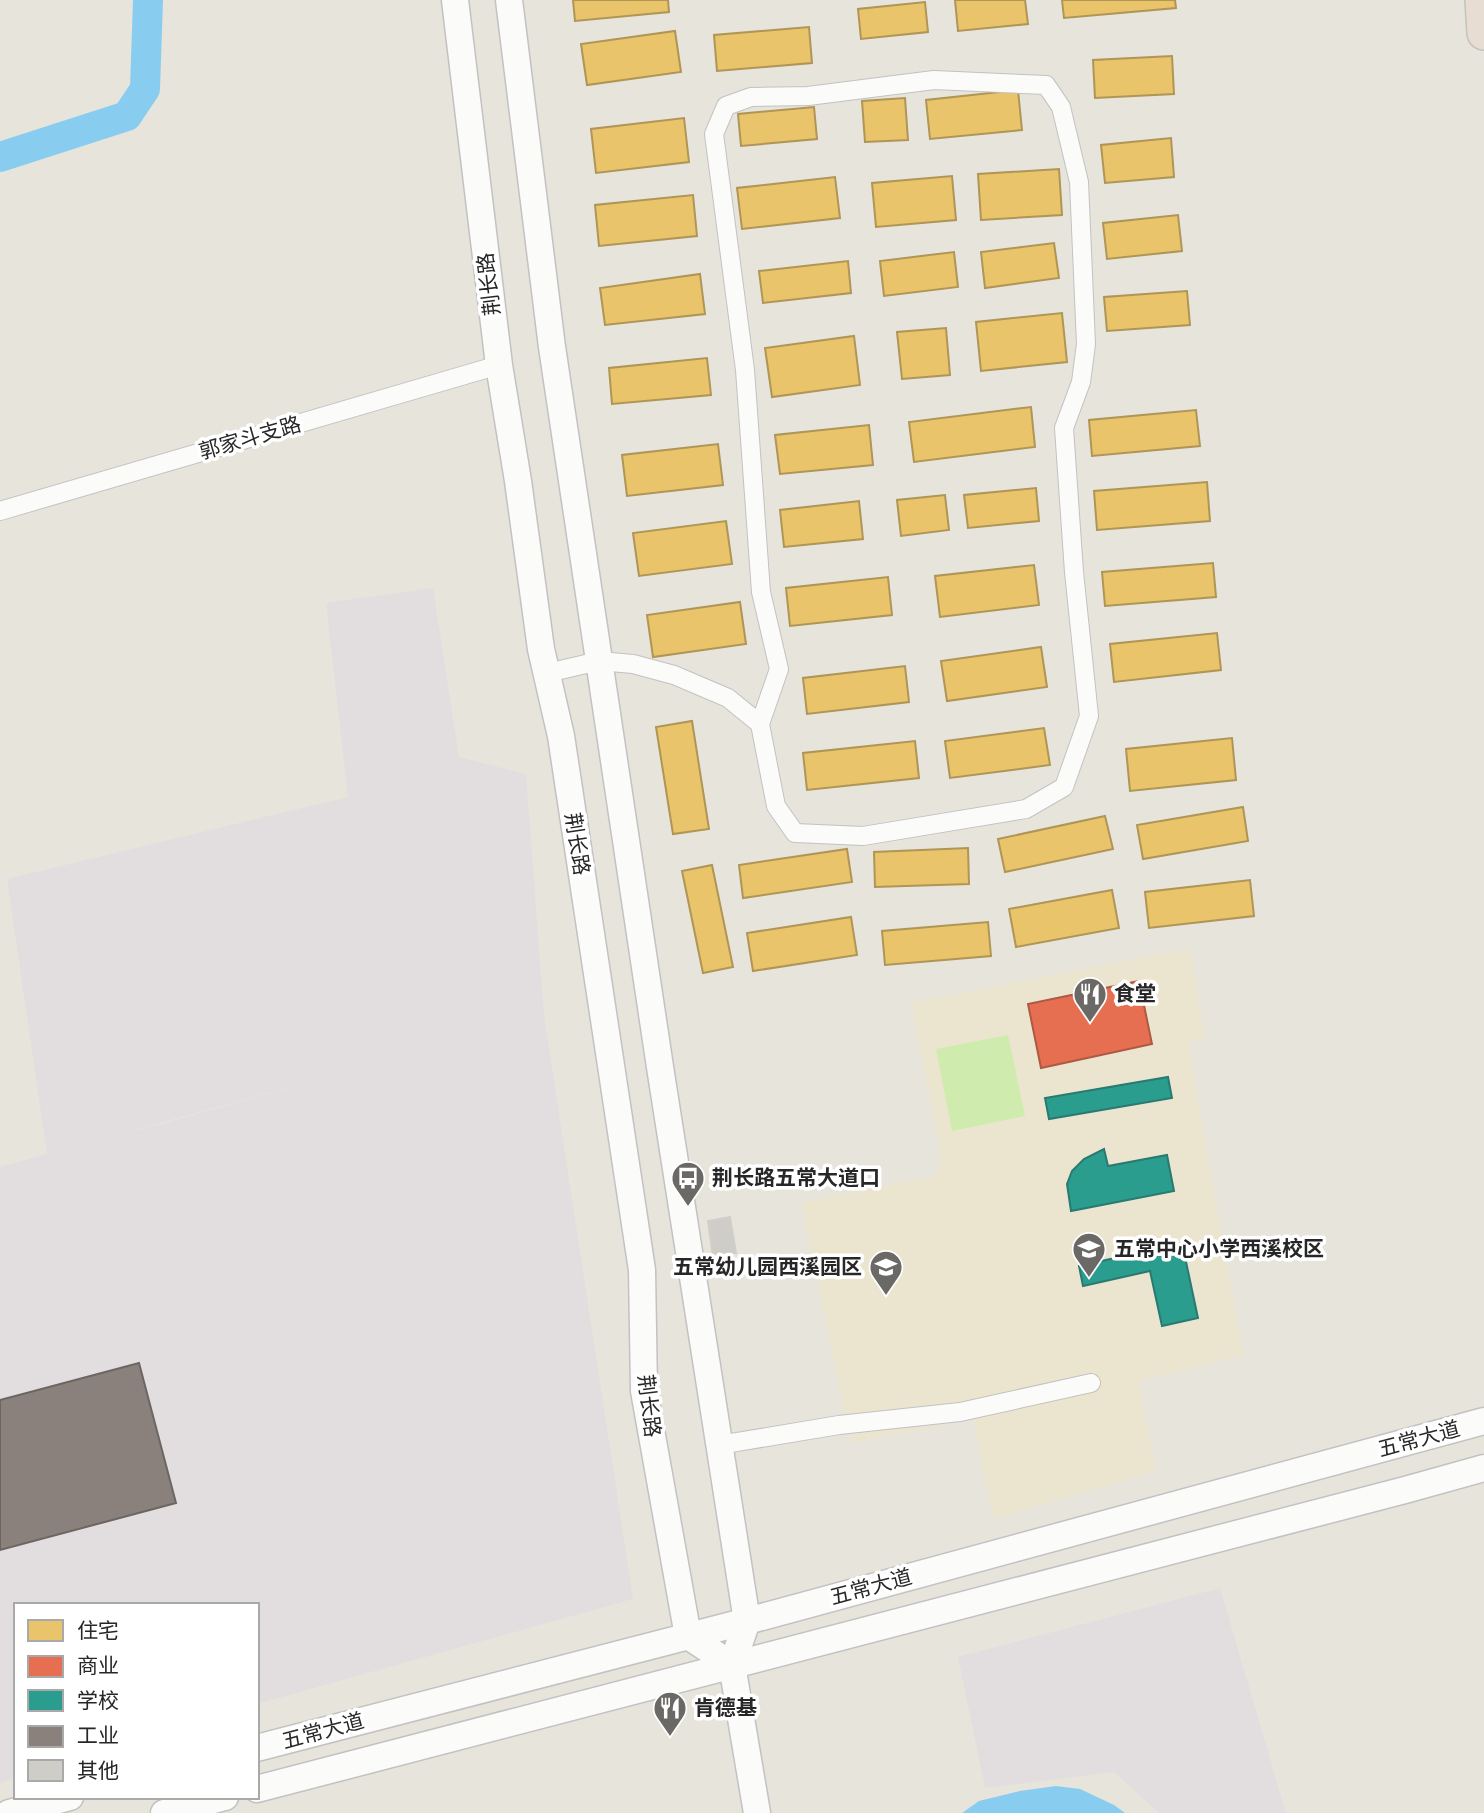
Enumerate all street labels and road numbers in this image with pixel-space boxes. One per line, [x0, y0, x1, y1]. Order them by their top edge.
street label: 荆长路 [472, 251, 505, 317]
street label: 郭家斗支路 [196, 411, 304, 464]
street label: 荆长路 [560, 811, 595, 877]
street label: 荆长路 [633, 1373, 666, 1439]
street label: 五常大道 [1375, 1416, 1463, 1461]
street label: 五常大道 [827, 1564, 915, 1609]
street label: 五常大道 [279, 1708, 367, 1753]

